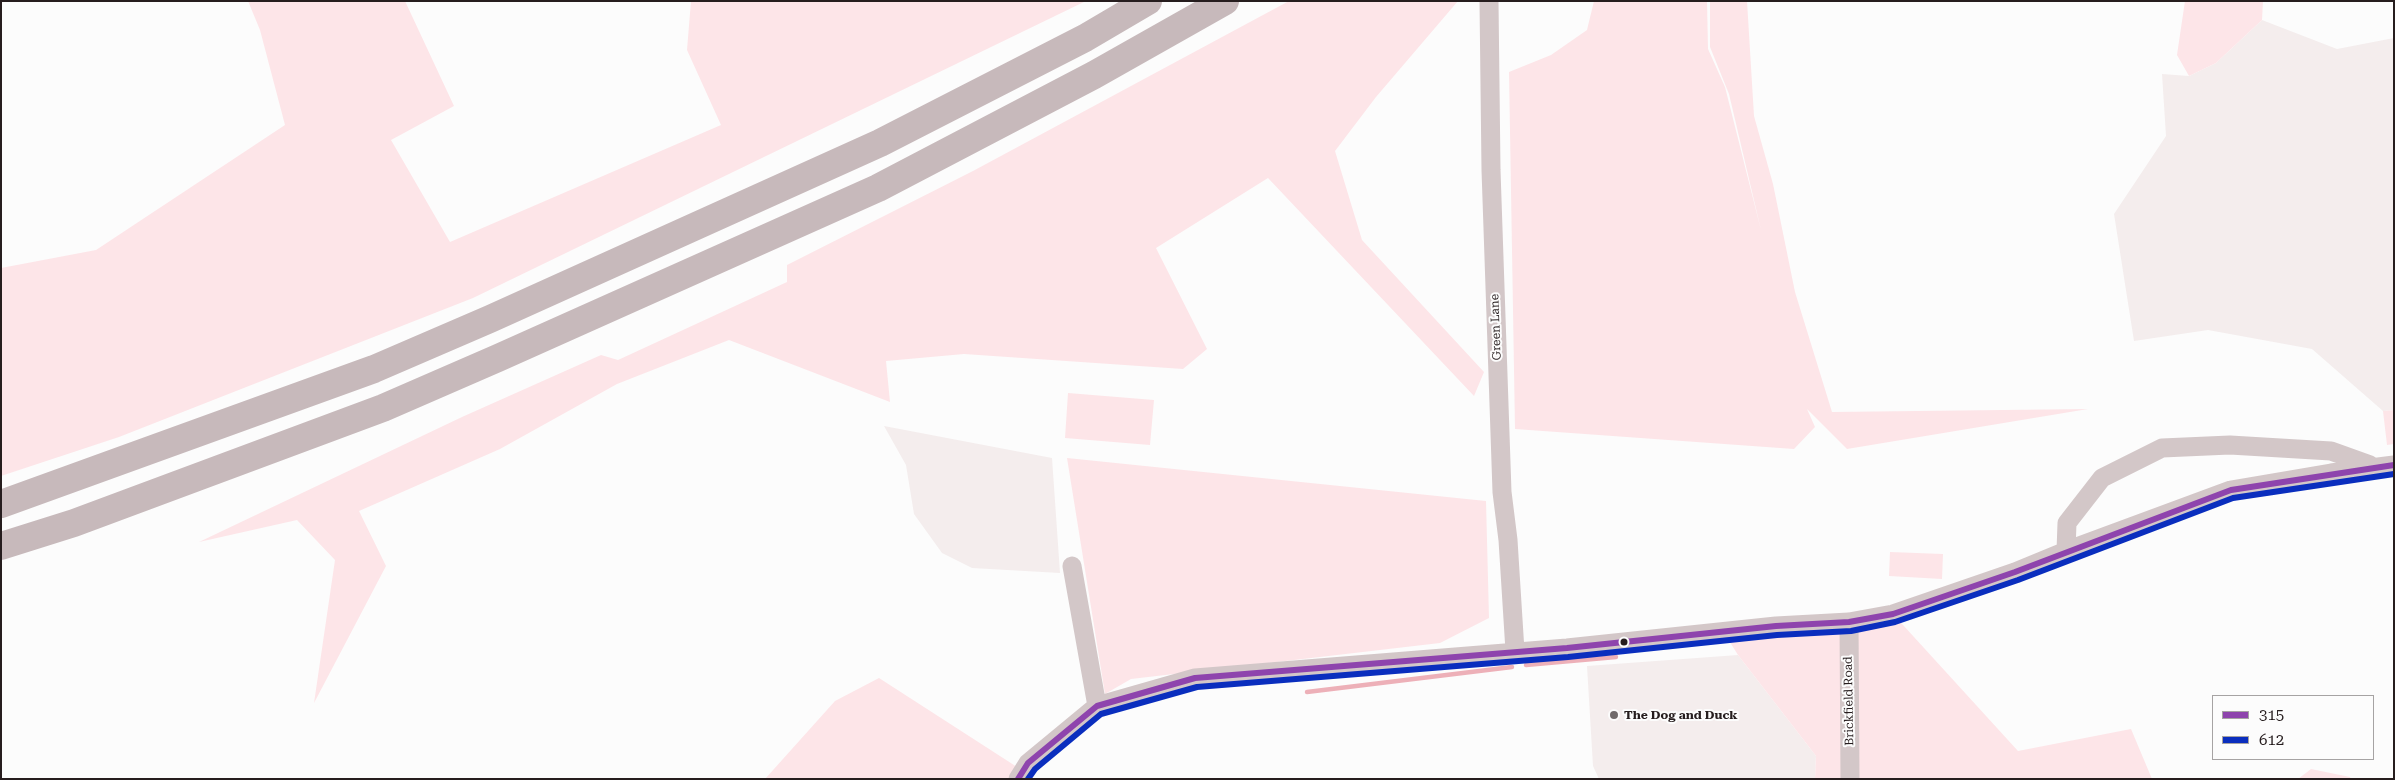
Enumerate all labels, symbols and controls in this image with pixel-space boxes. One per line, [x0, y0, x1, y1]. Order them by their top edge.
street label: Green Lane [1488, 293, 1504, 361]
unlabelled marker [1619, 637, 1629, 647]
street label: Brickfield Road [1841, 656, 1857, 746]
legend [2212, 695, 2375, 760]
text: 315 [2259, 706, 2284, 724]
place label: The Dog and Duck [1624, 708, 1738, 722]
marker: The Dog and Duck [1608, 709, 1620, 721]
text: 612 [2259, 731, 2284, 749]

